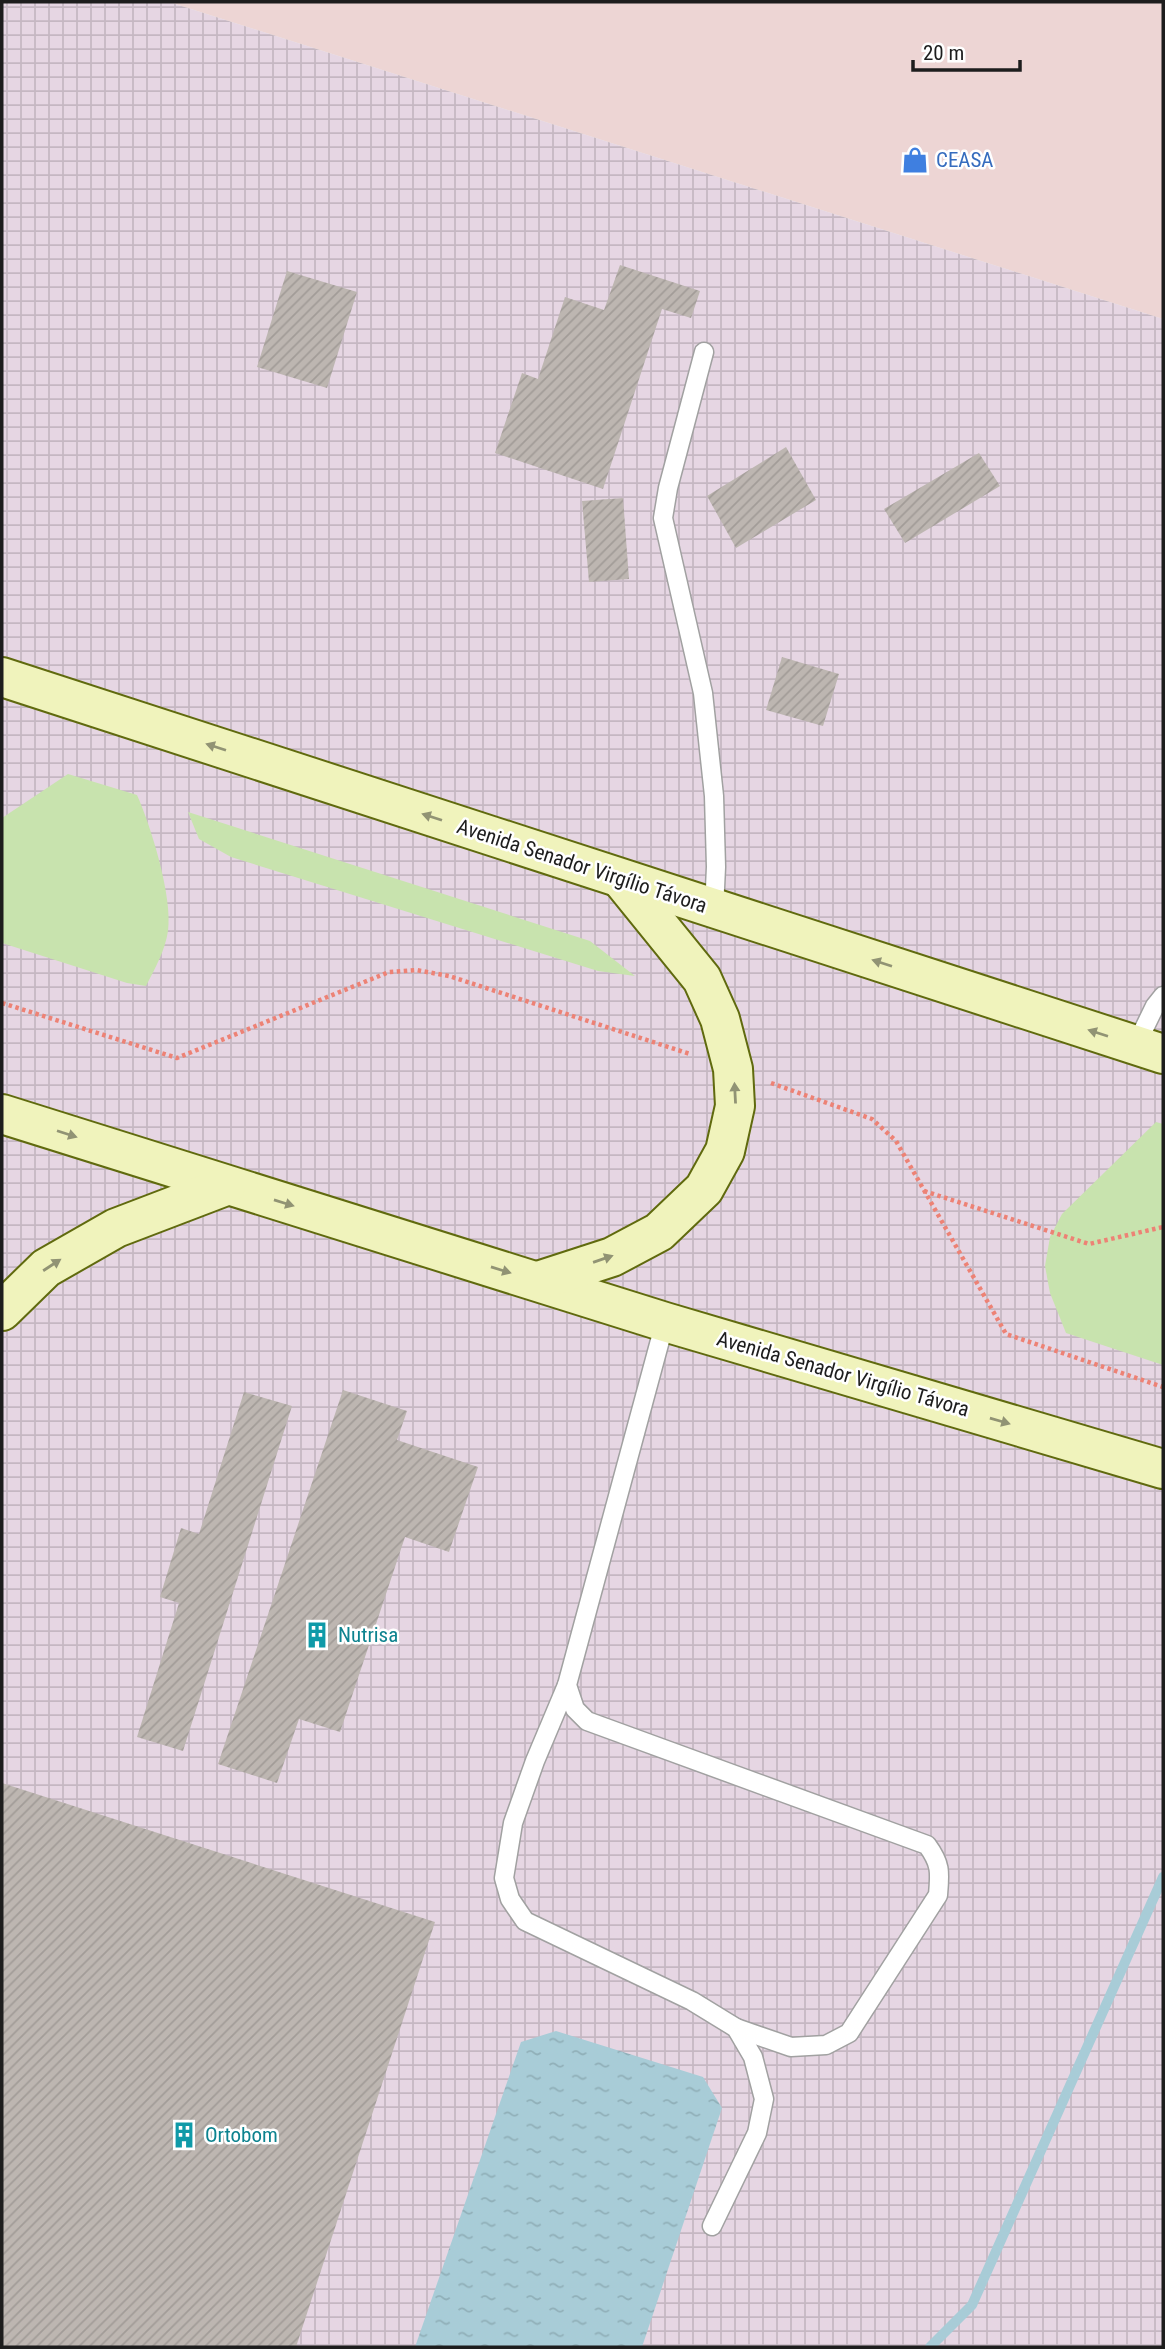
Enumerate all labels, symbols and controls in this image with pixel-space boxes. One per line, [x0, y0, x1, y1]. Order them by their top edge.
scale bar [913, 28, 1020, 72]
text: 20 m [923, 41, 964, 65]
shop icon: CEASA [900, 145, 930, 175]
place label: CEASA [936, 148, 993, 172]
one-way arrow [205, 741, 226, 752]
one-way arrow [422, 811, 443, 822]
street label: Avenida Senador Virgílio Távora [454, 814, 710, 918]
one-way arrow [871, 957, 892, 968]
one-way arrow [1088, 1027, 1109, 1038]
one-way arrow [729, 1081, 740, 1103]
one-way arrow [56, 1130, 77, 1140]
one-way arrow [273, 1199, 294, 1209]
one-way arrow [593, 1253, 614, 1264]
one-way arrow [43, 1258, 61, 1272]
one-way arrow [491, 1265, 512, 1275]
street label: Avenida Senador Virgílio Távora [714, 1326, 972, 1422]
one-way arrow [990, 1416, 1011, 1426]
building icon: Nutrisa [302, 1620, 332, 1650]
place label: Nutrisa [338, 1623, 398, 1647]
building icon: Ortobom [169, 2120, 199, 2150]
place label: Ortobom [205, 2123, 278, 2147]

